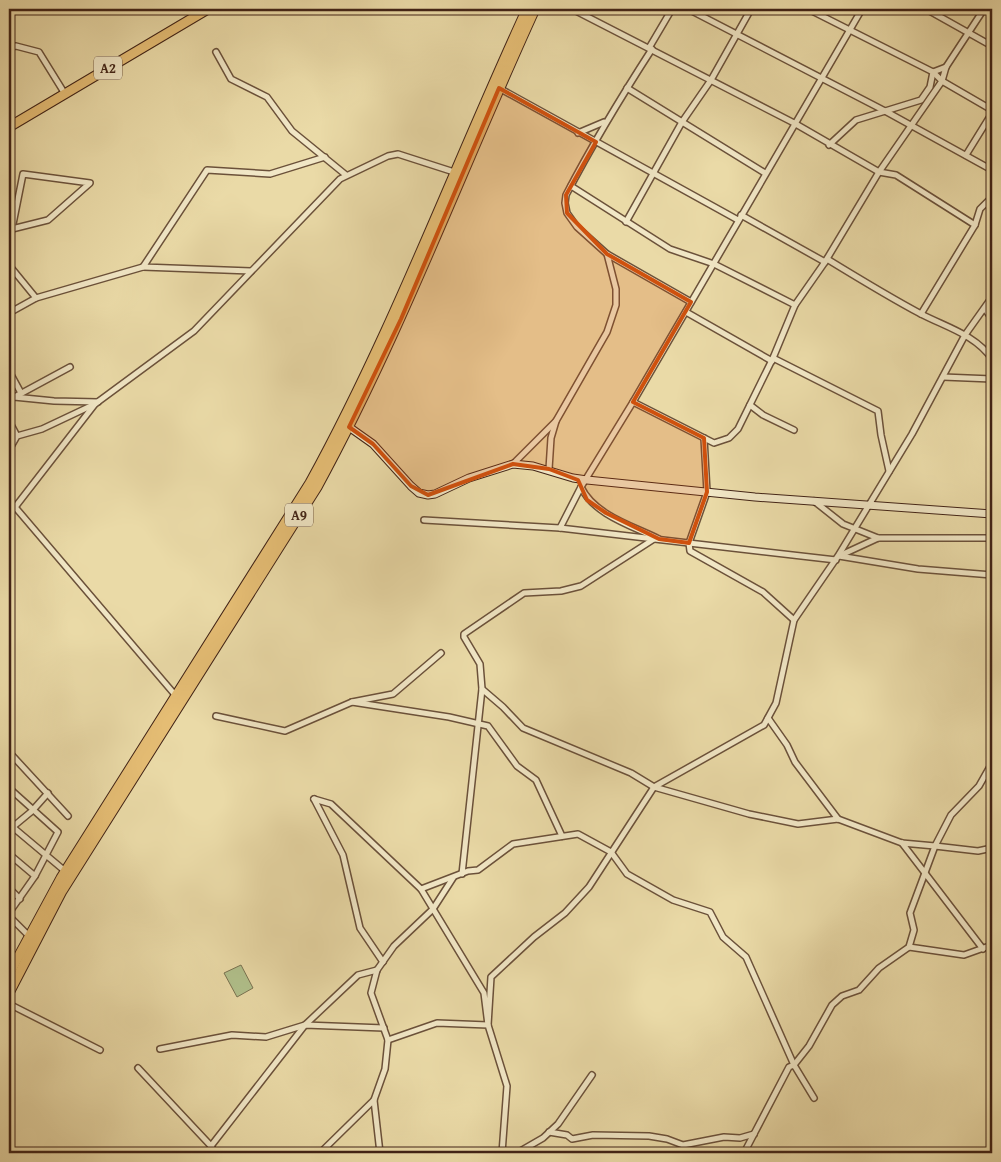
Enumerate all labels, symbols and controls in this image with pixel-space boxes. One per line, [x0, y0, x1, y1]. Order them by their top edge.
road number: A2 [94, 56, 122, 80]
road number: A9 [285, 504, 313, 526]

